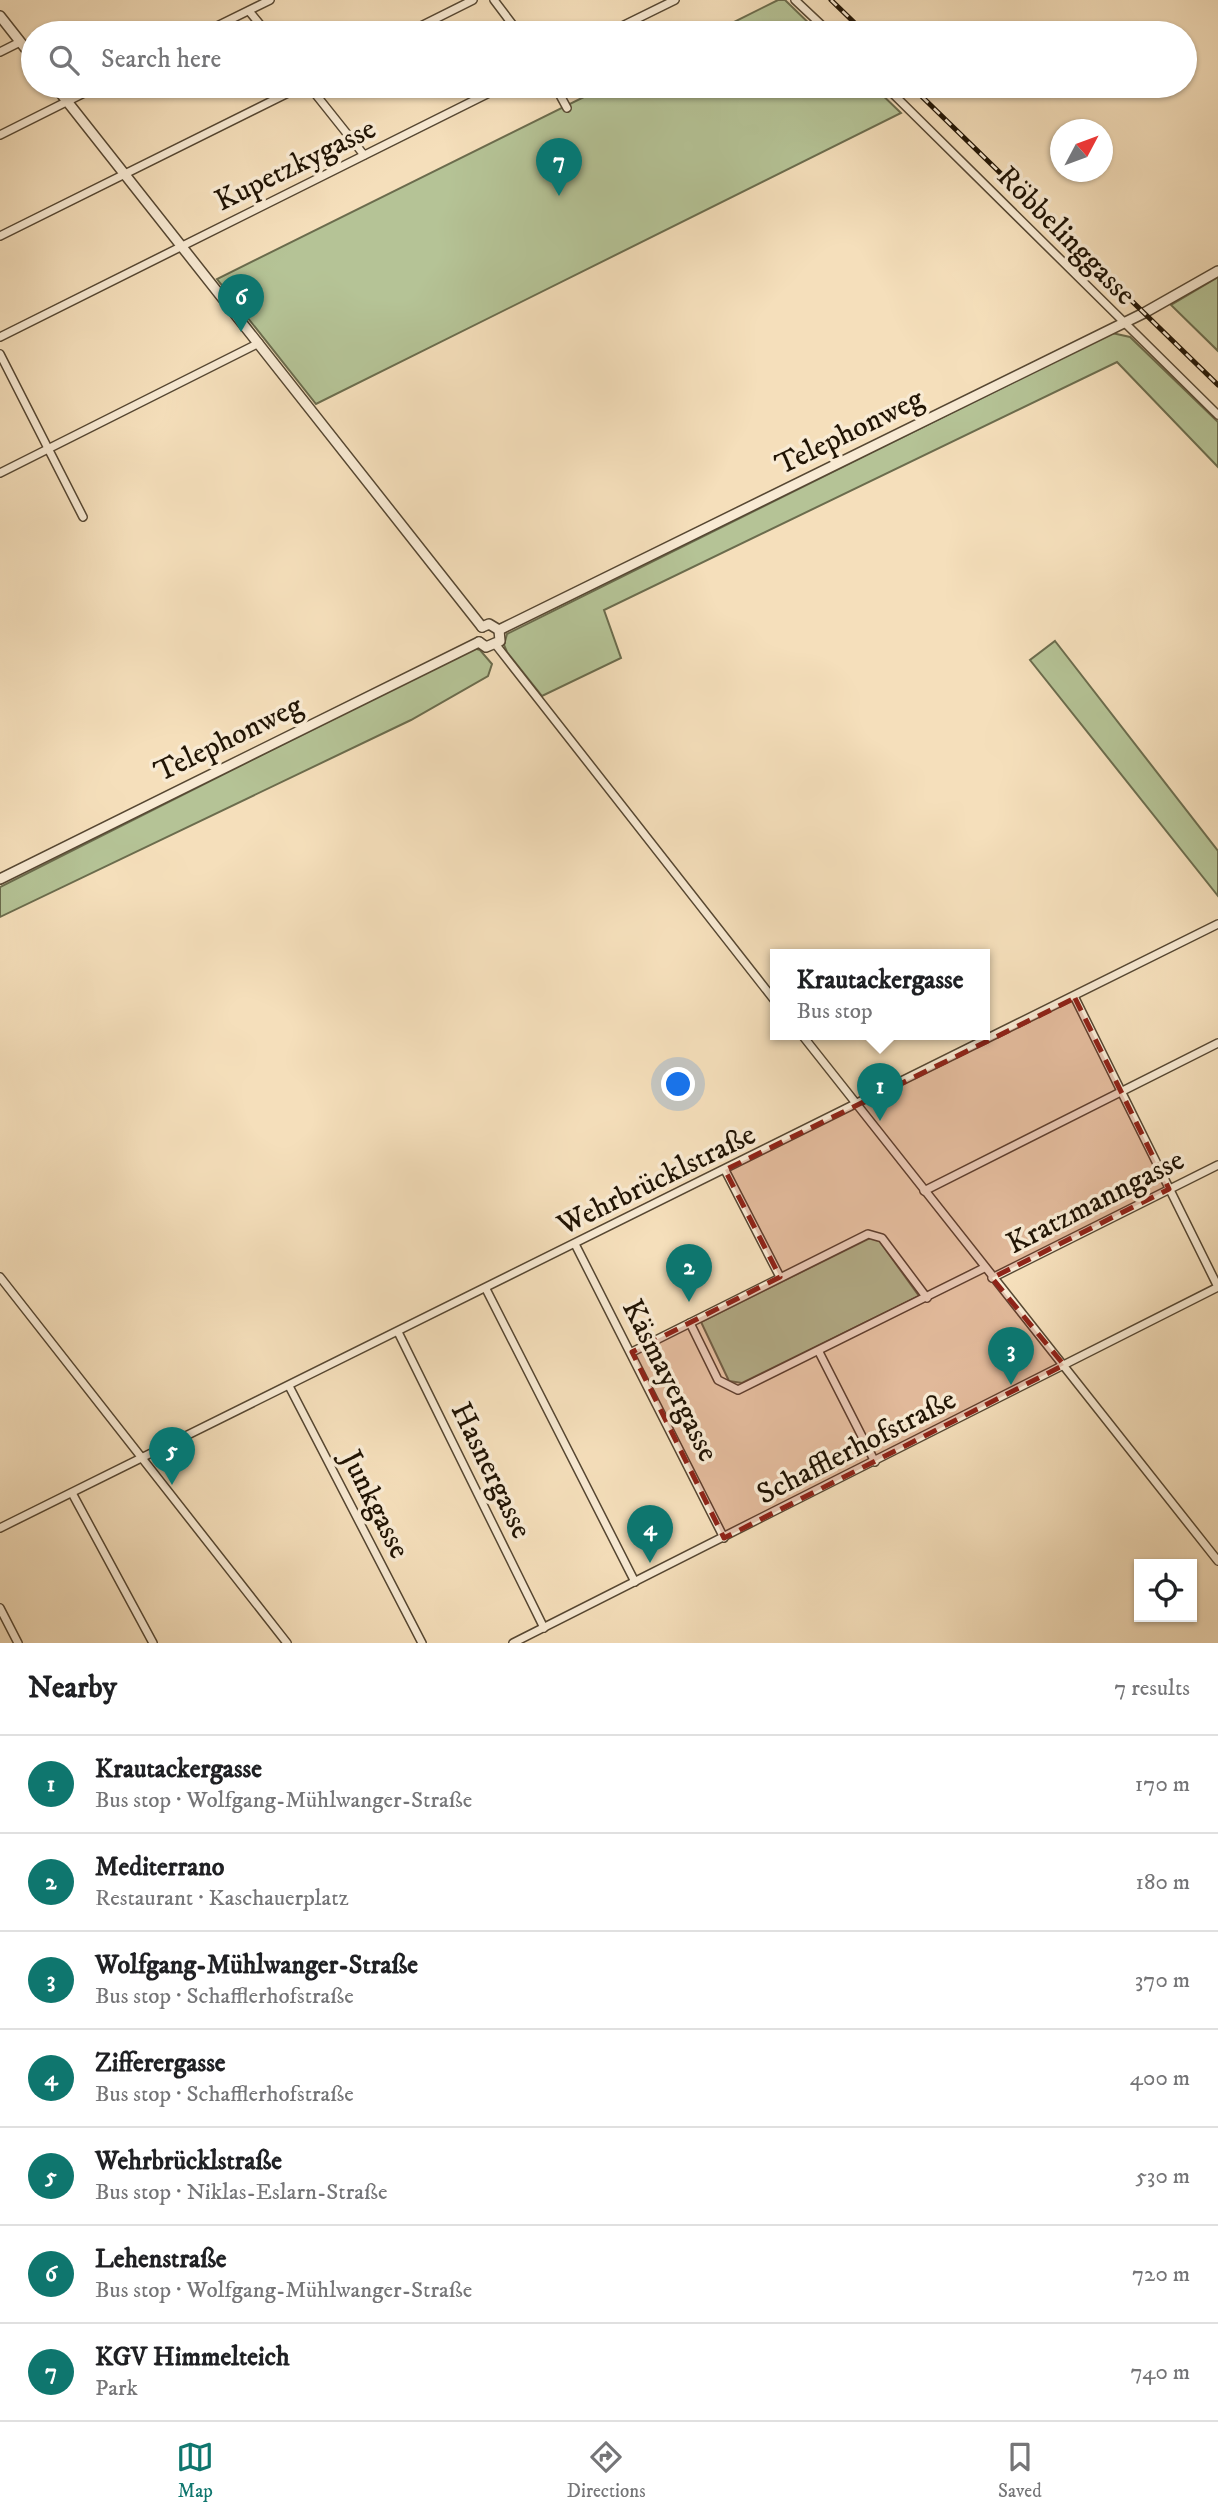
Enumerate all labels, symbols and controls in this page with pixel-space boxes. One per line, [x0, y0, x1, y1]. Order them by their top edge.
search box [21, 21, 1197, 98]
icon: search [45, 41, 83, 79]
text: Search here [101, 43, 221, 76]
street label: Kupetzkygasse [209, 111, 382, 220]
north arrow [1050, 119, 1113, 182]
pin: 7 [536, 138, 582, 196]
street label: Röbbelinggasse [989, 159, 1143, 313]
pin: 6 [218, 274, 264, 332]
street label: Telephonweg [770, 380, 930, 484]
street label: Telephonweg [149, 687, 309, 791]
popup [770, 949, 990, 1040]
text: Krautackergasse [796, 964, 964, 997]
text: Bus stop [796, 997, 873, 1026]
pin: 1 [857, 1063, 903, 1121]
your location [661, 1067, 695, 1101]
street label: Wehrbrücklstraße [551, 1116, 762, 1245]
street label: Kratzmanngasse [1001, 1142, 1191, 1263]
pin: 2 [666, 1244, 712, 1302]
street label: Käsmayergasse [613, 1294, 726, 1468]
pin: 3 [988, 1327, 1034, 1385]
street label: Schafflerhofstraße [751, 1381, 962, 1513]
street label: Hasnergasse [442, 1397, 539, 1545]
pin: 5 [149, 1427, 195, 1485]
street label: Junkgasse [330, 1442, 418, 1565]
pin: 4 [627, 1505, 673, 1563]
map controls [1134, 1559, 1197, 1622]
button: locate [1134, 1559, 1197, 1622]
text: Nearby [28, 1670, 117, 1707]
text: 7 results [1114, 1674, 1190, 1703]
text: Krautackergasse [95, 1753, 262, 1786]
text: 1 [47, 1770, 55, 1799]
text: 170 m [1135, 1770, 1190, 1799]
text: Bus stop · Wolfgang-Mühlwanger-Straße [95, 1786, 472, 1815]
text: Mediterrano [95, 1851, 224, 1884]
text: 2 [45, 1868, 57, 1897]
text: 180 m [1135, 1868, 1190, 1897]
text: Restaurant · Kaschauerplatz [95, 1884, 349, 1913]
text: Wolfgang-Mühlwanger-Straße [95, 1949, 418, 1982]
text: 3 [47, 1966, 55, 1995]
text: 370 m [1135, 1966, 1190, 1995]
text: Bus stop · Schafflerhofstraße [95, 1982, 354, 2011]
text: Zifferergasse [95, 2047, 226, 2080]
text: 4 [44, 2064, 58, 2093]
text: 400 m [1130, 2064, 1190, 2093]
text: Bus stop · Schafflerhofstraße [95, 2080, 354, 2109]
text: Wehrbrücklstraße [95, 2145, 282, 2178]
text: 5 [45, 2162, 57, 2191]
text: 530 m [1135, 2162, 1190, 2191]
text: Bus stop · Niklas-Eslarn-Straße [95, 2178, 388, 2207]
text: Lehenstraße [95, 2243, 227, 2276]
text: 6 [45, 2260, 57, 2289]
text: 720 m [1132, 2260, 1190, 2289]
text: Bus stop · Wolfgang-Mühlwanger-Straße [95, 2276, 472, 2305]
text: KGV Himmelteich [95, 2341, 290, 2374]
text: 7 [45, 2358, 57, 2387]
text: 740 m [1130, 2358, 1190, 2387]
text: Park [95, 2374, 138, 2403]
tab: Map [176, 2438, 214, 2503]
tab: Directions [567, 2438, 646, 2503]
tab: Saved [998, 2438, 1042, 2503]

